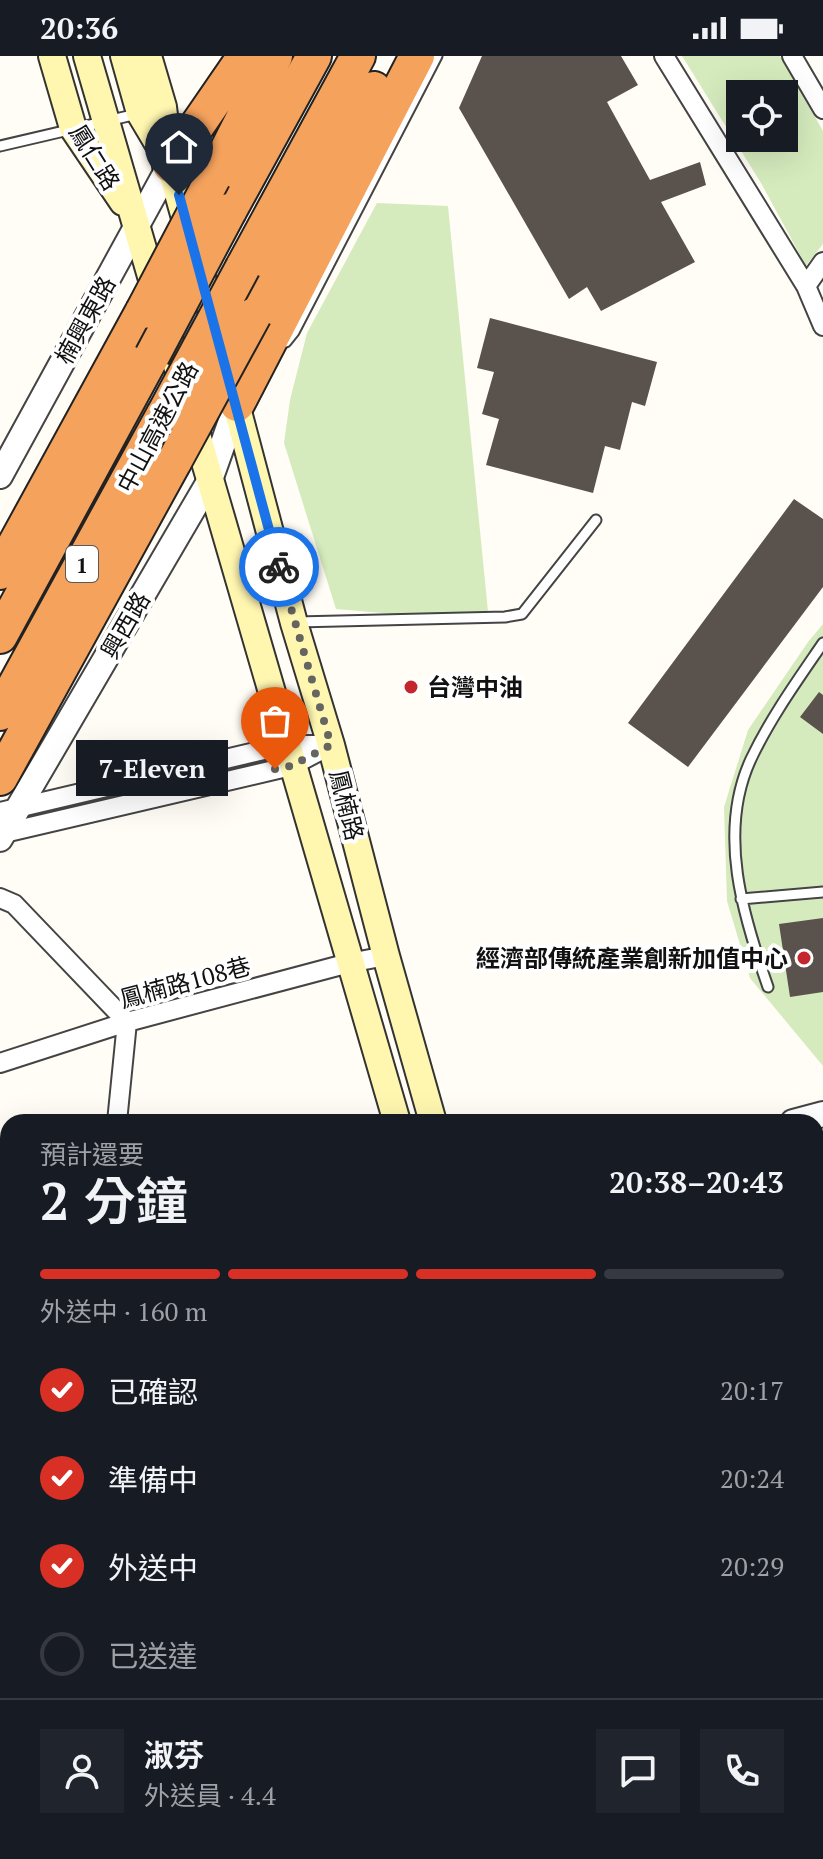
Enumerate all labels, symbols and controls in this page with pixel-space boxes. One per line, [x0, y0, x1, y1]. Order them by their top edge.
text: 20:36 [40, 8, 118, 48]
map controls [726, 80, 798, 152]
button: locate [726, 80, 798, 152]
pin [145, 113, 213, 195]
street label: 鳳仁路 [62, 118, 128, 196]
icon: home [157, 125, 201, 169]
street label: 楠興東路 [48, 270, 122, 370]
street label: 中山高速公路 [109, 356, 205, 498]
courier [239, 527, 319, 607]
icon: bike [257, 545, 301, 589]
road number: 1 [66, 546, 98, 582]
street label: 興西路 [93, 586, 157, 664]
place label: 台灣中油 [427, 671, 523, 703]
marker: 台灣中油 [402, 678, 420, 696]
pin [241, 687, 309, 769]
icon: bag [253, 699, 297, 743]
callout: 7-Eleven [75, 741, 227, 797]
text: 7-Eleven [99, 751, 205, 785]
street label: 鳳楠路 [323, 766, 371, 844]
place label: 經濟部傳統產業創新加值中心 [476, 942, 788, 974]
street label: 鳳楠路108巷 [116, 949, 254, 1015]
marker: 經濟部傳統產業創新加值中心 [795, 949, 813, 967]
text: 預計還要 [40, 1137, 144, 1171]
text: 20:38–20:43 [609, 1162, 784, 1202]
text: 2 分鐘 [40, 1166, 187, 1235]
text: 外送中 · 160 m [40, 1294, 207, 1328]
icon: check [40, 1368, 84, 1412]
text: 已確認 [108, 1372, 198, 1412]
text: 20:17 [720, 1373, 784, 1407]
icon: check [40, 1456, 84, 1500]
text: 準備中 [108, 1460, 198, 1500]
text: 20:24 [720, 1461, 784, 1495]
icon: check [40, 1544, 84, 1588]
text: 外送中 [108, 1548, 198, 1588]
text: 20:29 [720, 1549, 784, 1583]
text: 已送達 [108, 1636, 198, 1676]
button: person [40, 1729, 124, 1813]
button: chat [596, 1729, 680, 1813]
button: phone [700, 1729, 784, 1813]
text: 淑芬 [144, 1735, 204, 1775]
text: 外送員 · 4.4 [144, 1778, 276, 1812]

